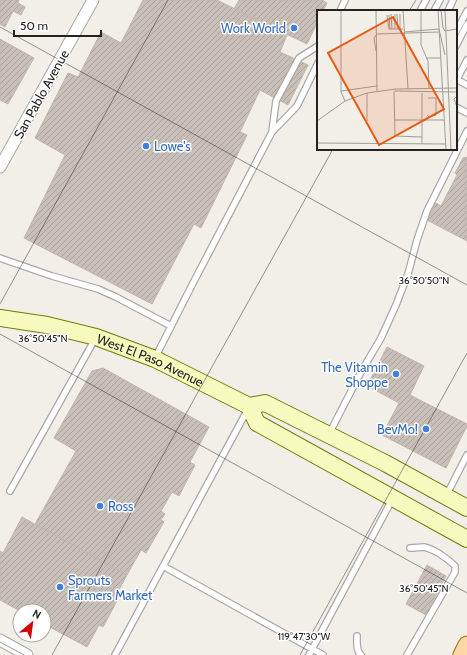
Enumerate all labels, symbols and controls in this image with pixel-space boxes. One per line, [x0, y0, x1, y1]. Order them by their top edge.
inset map [317, 10, 457, 150]
scale bar [14, 12, 101, 38]
text: 50 m [20, 18, 48, 33]
place label: Work World [221, 20, 286, 36]
marker: Work World [289, 23, 299, 33]
street label: San Pablo Avenue [10, 47, 72, 141]
place label: Lowe's [154, 138, 191, 154]
marker: Lowe's [141, 141, 151, 151]
text: 36°50'50"N [399, 274, 449, 287]
street label: West El Paso Avenue [95, 330, 207, 390]
text: 36°50'45"N [18, 332, 68, 345]
place label: The Vitamin Shoppe [321, 359, 388, 390]
marker: The Vitamin Shoppe [391, 369, 401, 379]
place label: BevMo! [377, 421, 418, 437]
marker: BevMo! [421, 424, 431, 434]
place label: Ross [108, 498, 134, 514]
marker: Ross [95, 501, 105, 511]
place label: Sprouts Farmers Market [68, 572, 153, 603]
marker: Sprouts Farmers Market [55, 582, 65, 592]
text: 36°50'45"N [399, 582, 449, 595]
north arrow [12, 603, 52, 643]
text: N [30, 606, 44, 622]
text: 119°47'30"W [278, 630, 331, 643]

